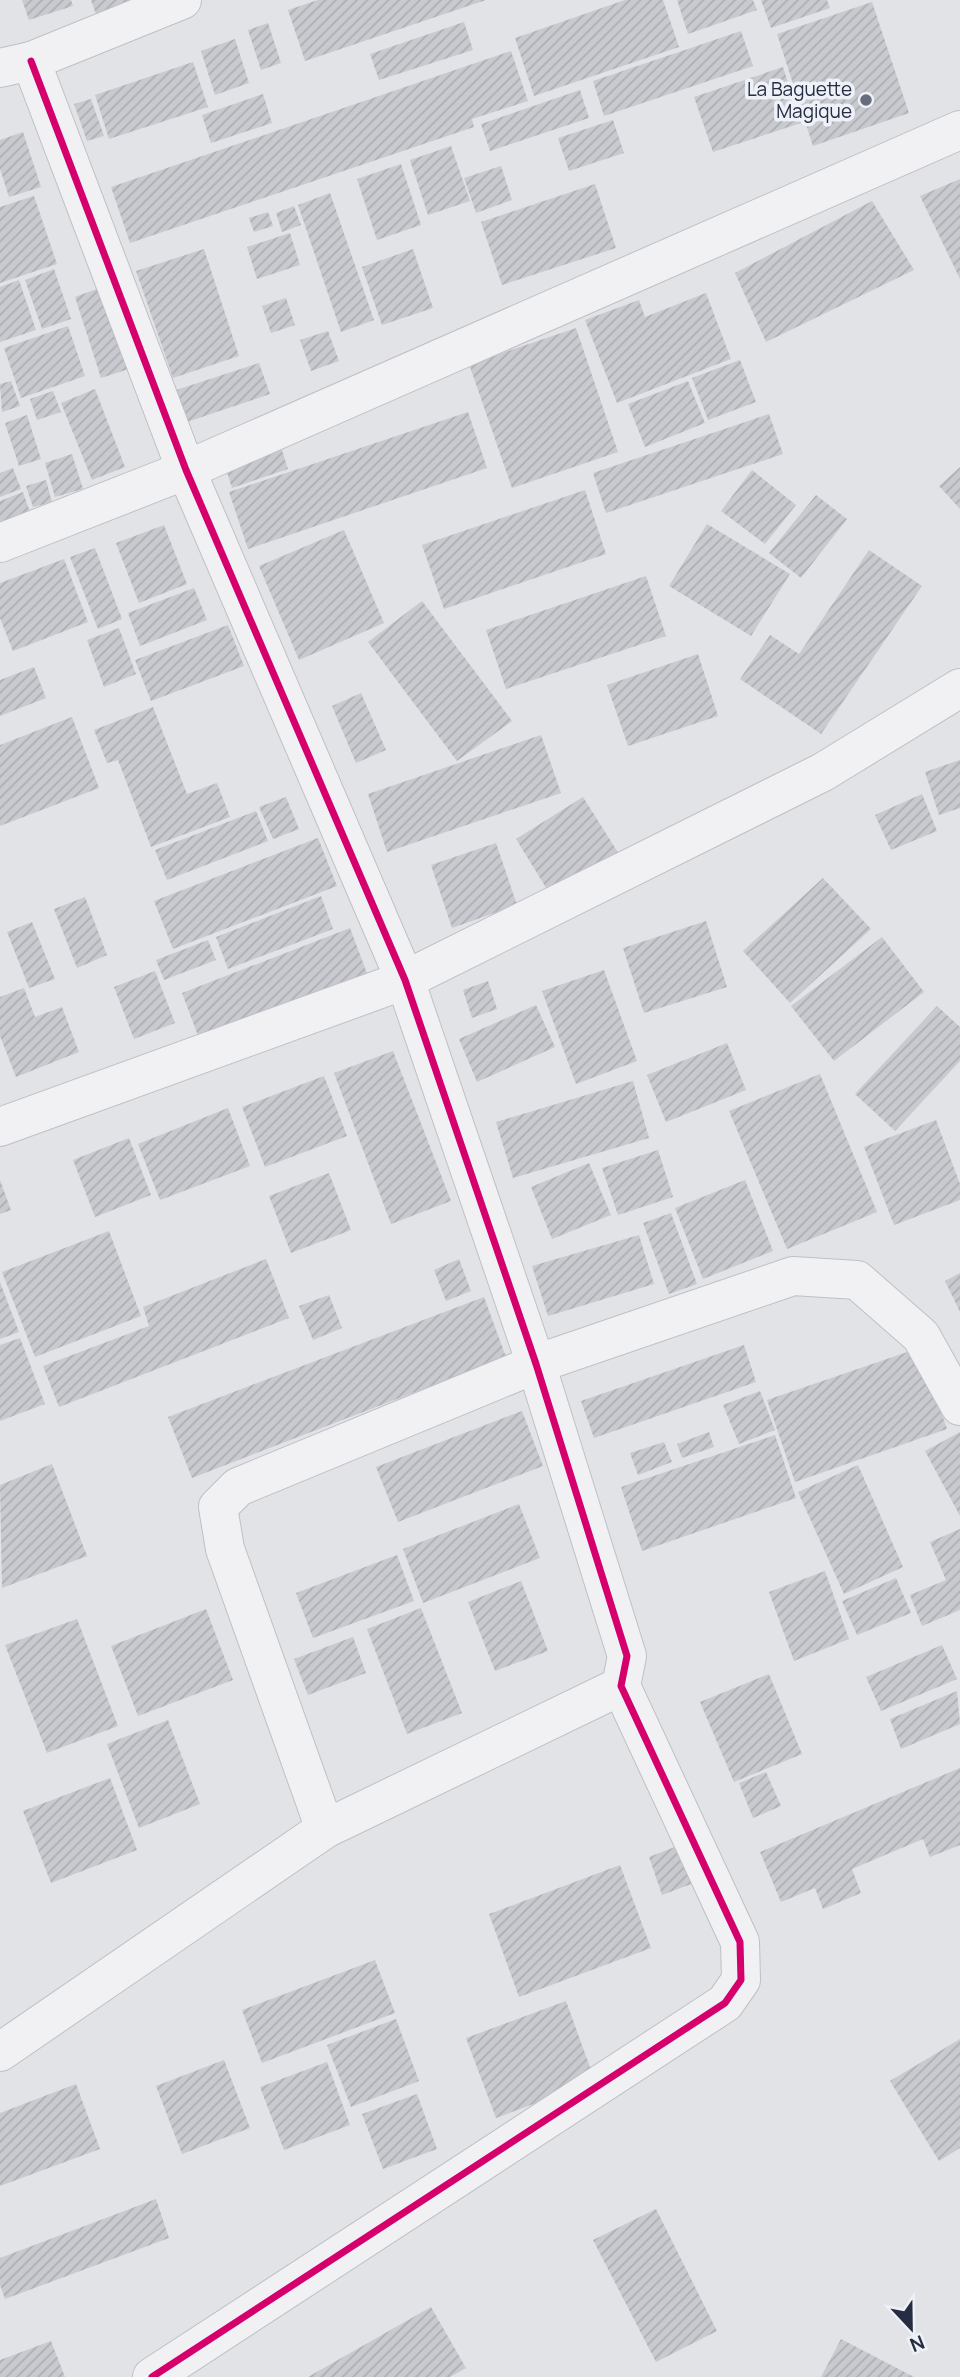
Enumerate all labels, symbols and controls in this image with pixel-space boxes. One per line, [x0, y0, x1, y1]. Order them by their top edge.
place label: La Baguette Magique [747, 76, 852, 124]
marker: La Baguette Magique [858, 92, 874, 108]
north arrow [876, 2293, 946, 2363]
text: N [906, 2329, 929, 2358]

